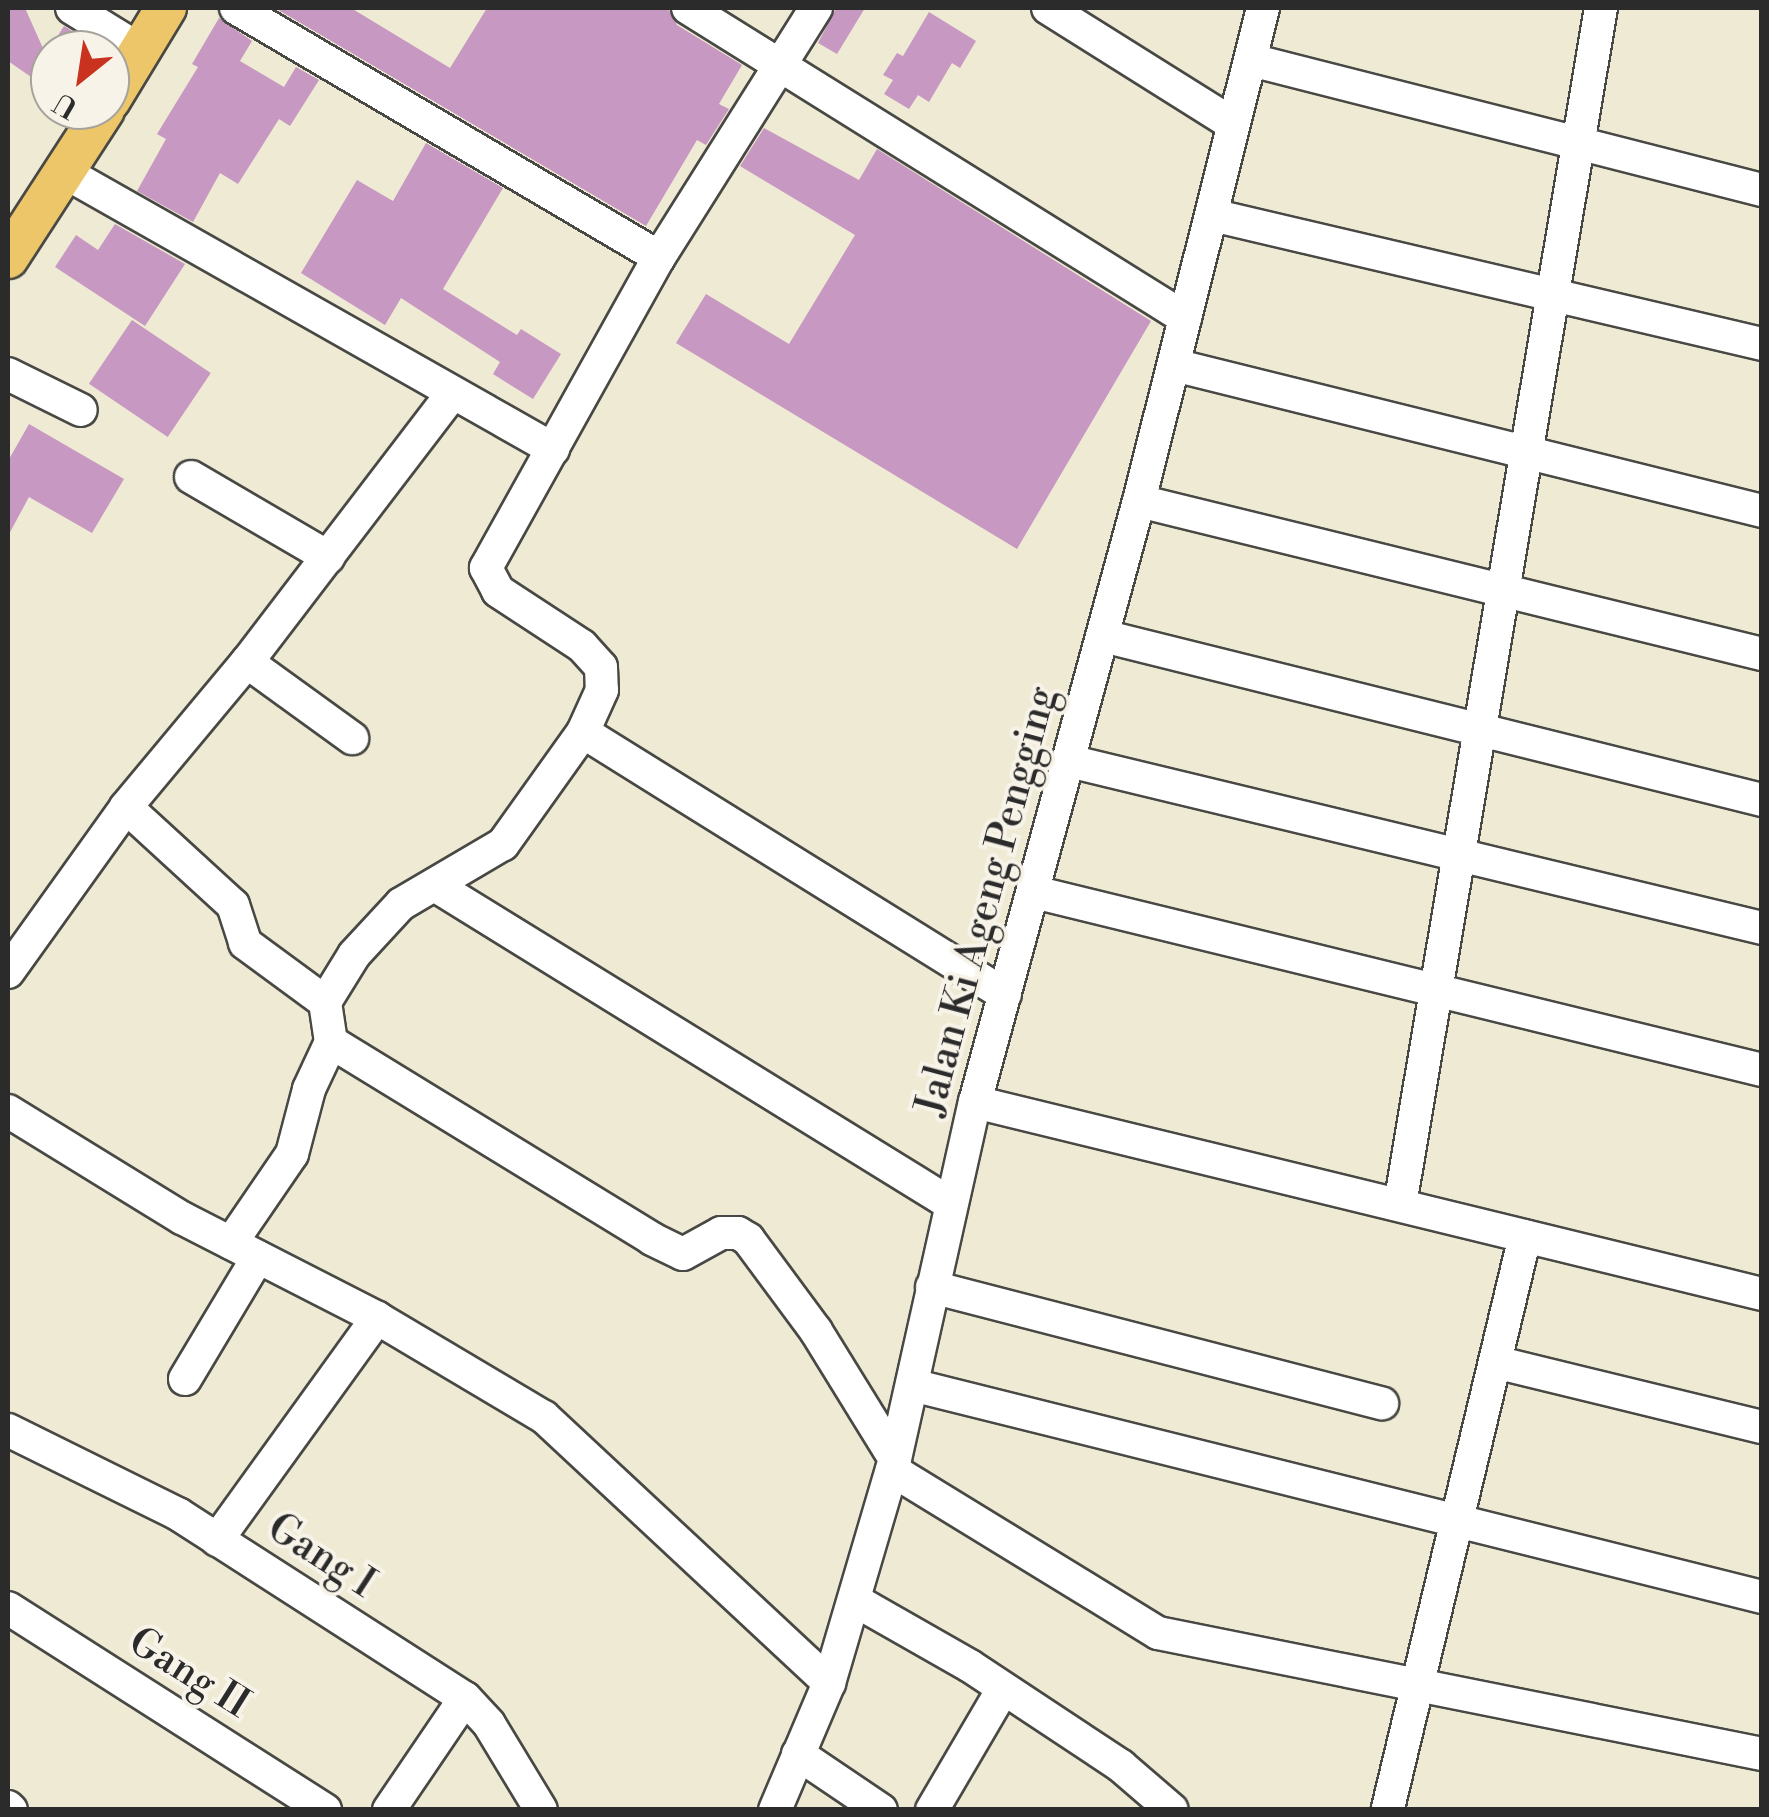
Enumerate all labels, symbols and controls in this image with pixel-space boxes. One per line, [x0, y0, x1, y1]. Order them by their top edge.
north arrow [30, 30, 130, 130]
text: U [48, 84, 84, 125]
street label: Jalan Ki Ageng Pengging [907, 681, 1067, 1121]
street label: Gang I [259, 1504, 383, 1608]
street label: Gang II [120, 1617, 258, 1729]

